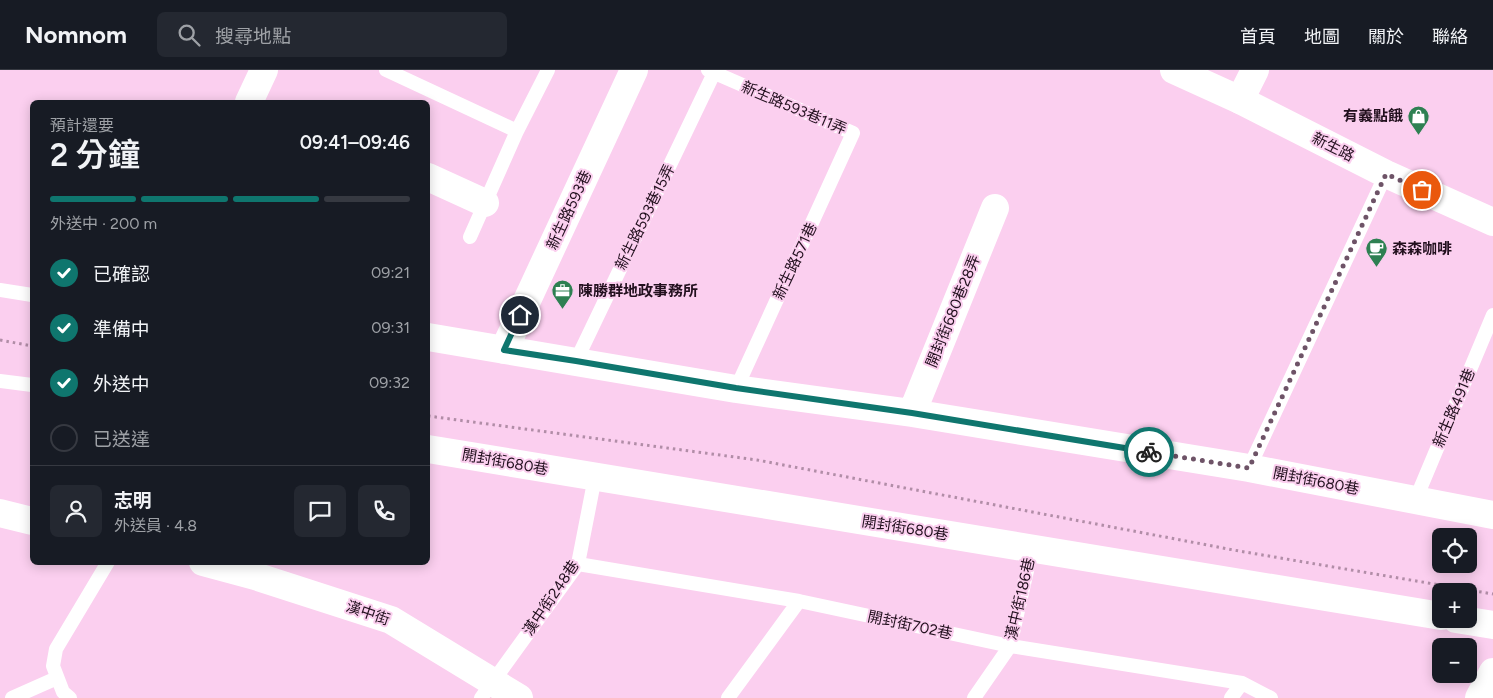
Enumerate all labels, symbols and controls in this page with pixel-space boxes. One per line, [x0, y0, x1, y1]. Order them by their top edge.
search box [157, 12, 507, 57]
text: Nomnom [25, 20, 127, 49]
icon: search [175, 21, 203, 49]
text: 搜尋地點 [215, 25, 291, 48]
text: 首頁 [1240, 26, 1276, 48]
text: 地圖 [1304, 26, 1340, 48]
text: 關於 [1368, 26, 1404, 48]
text: 聯絡 [1432, 26, 1468, 48]
street label: 新生路593巷11弄 [739, 78, 849, 138]
shop icon: 有義點餓 [1407, 104, 1431, 135]
place label: 有義點餓 [1343, 107, 1403, 125]
text: 預計還要 [50, 116, 114, 135]
street label: 新生路 [1309, 129, 1357, 165]
text: 09:41–09:46 [300, 131, 410, 154]
text: 2 分鐘 [50, 136, 140, 174]
street label: 新生路593巷15弄 [612, 161, 678, 273]
street label: 新生路593巷 [543, 168, 595, 252]
pin [1401, 169, 1443, 211]
icon: bag [1408, 176, 1436, 204]
text: 外送中 · 200 m [50, 214, 157, 233]
street label: 新生路571巷 [769, 220, 821, 302]
cafe icon: 森森咖啡 [1364, 237, 1388, 268]
place label: 森森咖啡 [1392, 240, 1452, 258]
street label: 開封街680巷28弄 [922, 252, 984, 370]
icon: check [50, 259, 78, 287]
text: 已確認 [93, 263, 150, 286]
text: 09:21 [371, 263, 410, 282]
office icon: 陳勝群地政事務所 [550, 279, 574, 310]
place label: 陳勝群地政事務所 [578, 282, 698, 300]
pin [499, 294, 541, 336]
icon: home [506, 301, 534, 329]
icon: check [50, 314, 78, 342]
text: 準備中 [93, 318, 150, 341]
text: 09:31 [371, 318, 410, 337]
street label: 新生路491巷 [1429, 366, 1479, 450]
icon: check [50, 369, 78, 397]
text: 外送中 [93, 373, 150, 396]
text: 09:32 [369, 373, 410, 392]
courier [1124, 427, 1174, 477]
text: 已送達 [93, 428, 150, 451]
icon: bike [1135, 438, 1163, 466]
street label: 開封街680巷 [460, 446, 550, 478]
street label: 開封街680巷 [1271, 464, 1361, 498]
button: person [50, 485, 102, 537]
button: chat [294, 485, 346, 537]
button: phone [358, 485, 410, 537]
text: 志明 [114, 489, 152, 512]
street label: 開封街680巷 [860, 512, 950, 544]
text: 外送員 · 4.8 [114, 516, 197, 535]
map controls [1432, 528, 1477, 683]
button: locate [1432, 528, 1477, 573]
street label: 漢中街186巷 [1002, 556, 1038, 642]
street label: 漢中街248巷 [519, 557, 583, 639]
button: + [1432, 583, 1477, 628]
street label: 漢中街 [344, 597, 392, 629]
street label: 開封街702巷 [866, 607, 954, 643]
button: − [1432, 638, 1477, 683]

